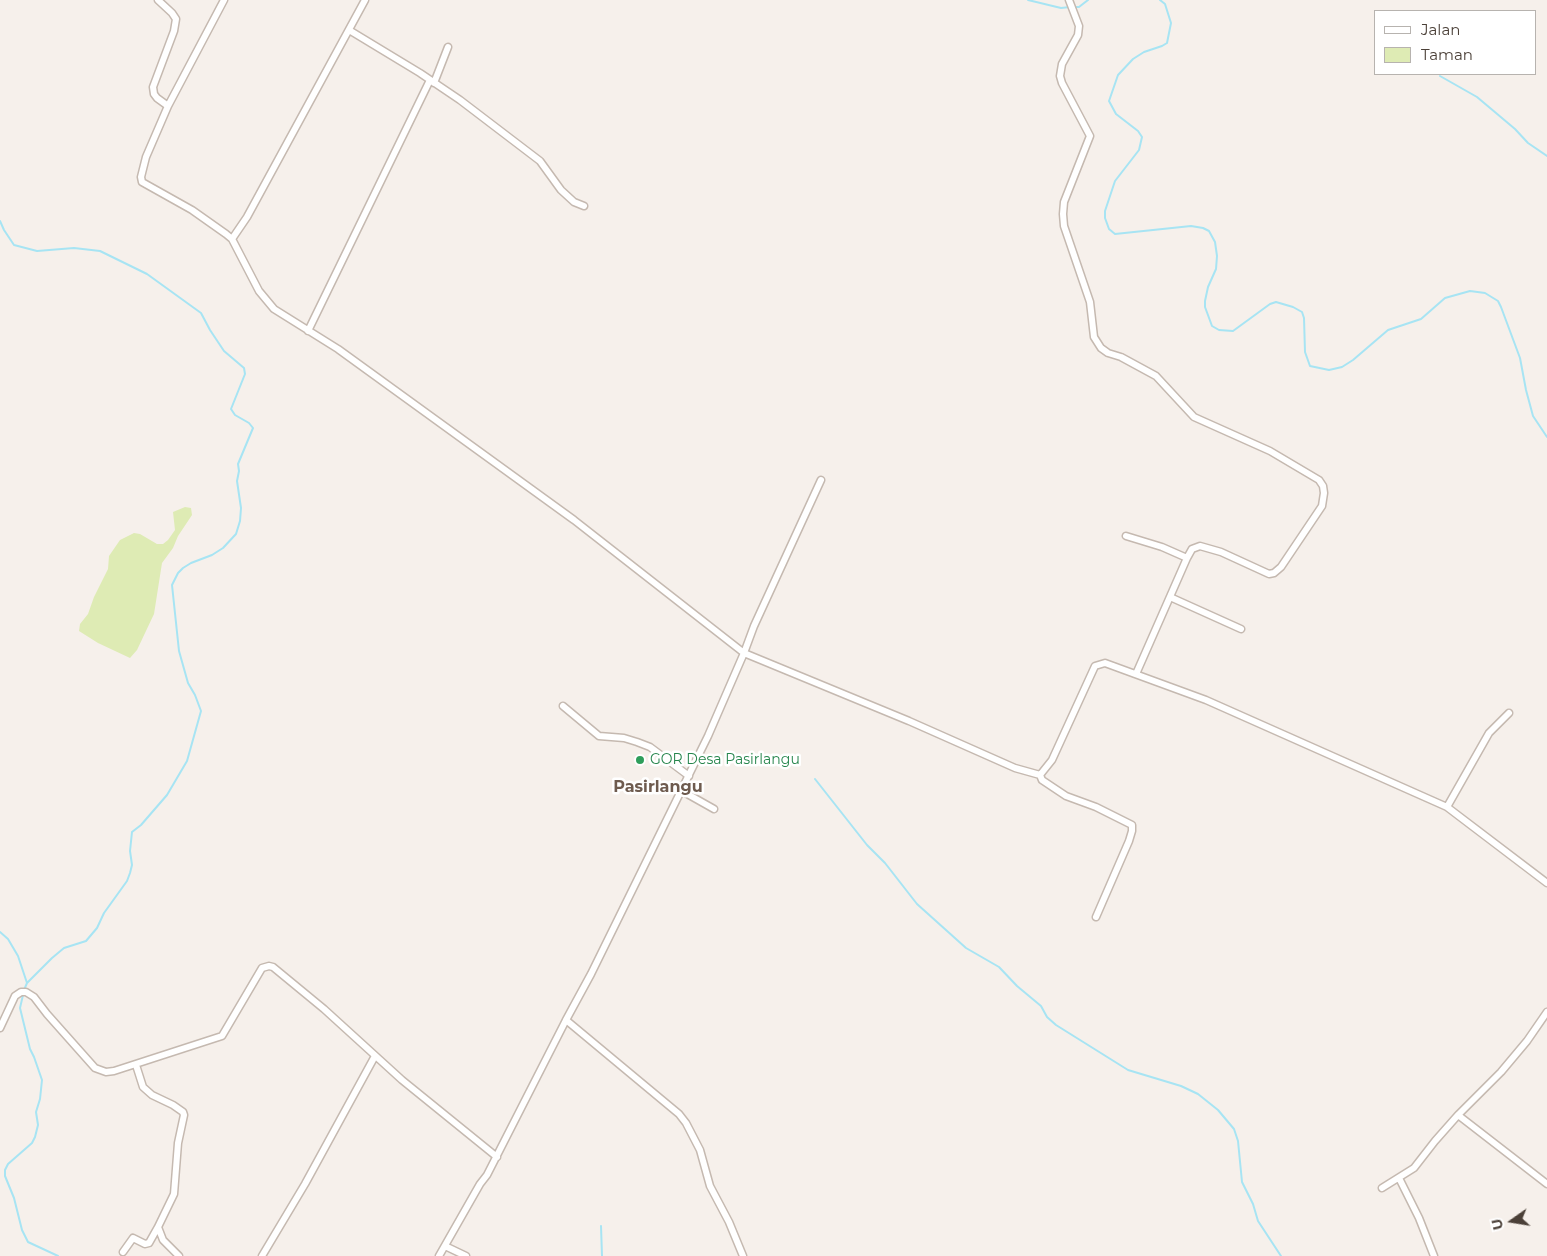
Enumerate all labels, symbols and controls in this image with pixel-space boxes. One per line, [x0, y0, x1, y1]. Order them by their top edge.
legend [1374, 10, 1537, 75]
text: Jalan [1421, 20, 1460, 39]
text: Taman [1421, 45, 1473, 64]
place label: GOR Desa Pasirlangu [650, 752, 800, 768]
marker: GOR Desa Pasirlangu [634, 754, 646, 766]
district label: Pasirlangu [613, 777, 703, 797]
north arrow [1487, 1196, 1537, 1246]
text: U [1487, 1217, 1507, 1232]

